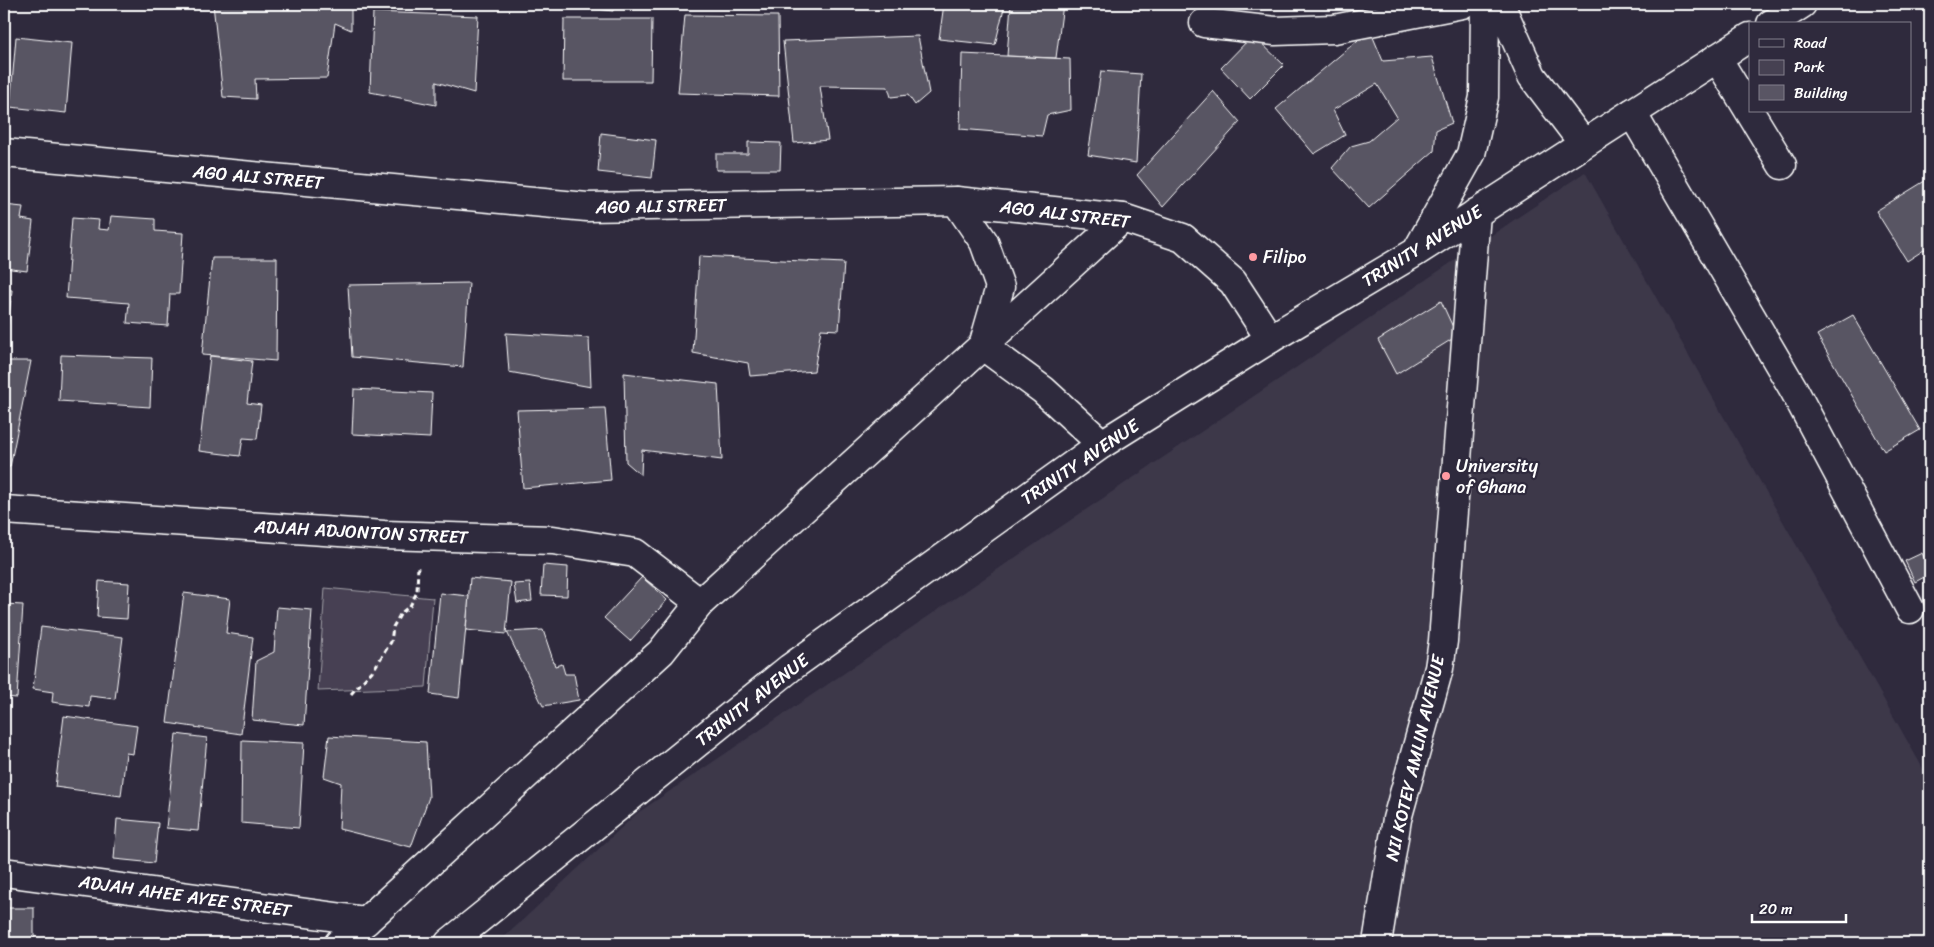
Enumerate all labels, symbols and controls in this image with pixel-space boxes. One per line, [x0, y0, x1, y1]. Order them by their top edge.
legend [1749, 22, 1912, 112]
text: Road [1794, 30, 1827, 56]
text: Park [1794, 54, 1825, 80]
text: Building [1794, 80, 1848, 106]
street label: AGO ALI STREET [191, 155, 326, 199]
street label: AGO ALI STREET [594, 189, 728, 223]
street label: AGO ALI STREET [997, 190, 1133, 238]
street label: TRINITY AVENUE [1355, 195, 1490, 296]
place label: Filipo [1263, 241, 1306, 273]
marker: Filipo [1247, 251, 1259, 263]
street label: TRINITY AVENUE [1014, 410, 1147, 514]
place label: University of Ghana [1456, 450, 1539, 503]
marker: University of Ghana [1440, 470, 1452, 482]
street label: ADJAH ADJONTON STREET [252, 510, 470, 554]
street label: TRINITY AVENUE [688, 644, 817, 755]
street label: NII KOTEY AMLIN AVENUE [1376, 651, 1455, 864]
street label: ADJAH AHEE AYEE STREET [76, 865, 294, 927]
scale bar [1752, 892, 1845, 924]
text: 20 m [1759, 896, 1793, 922]

